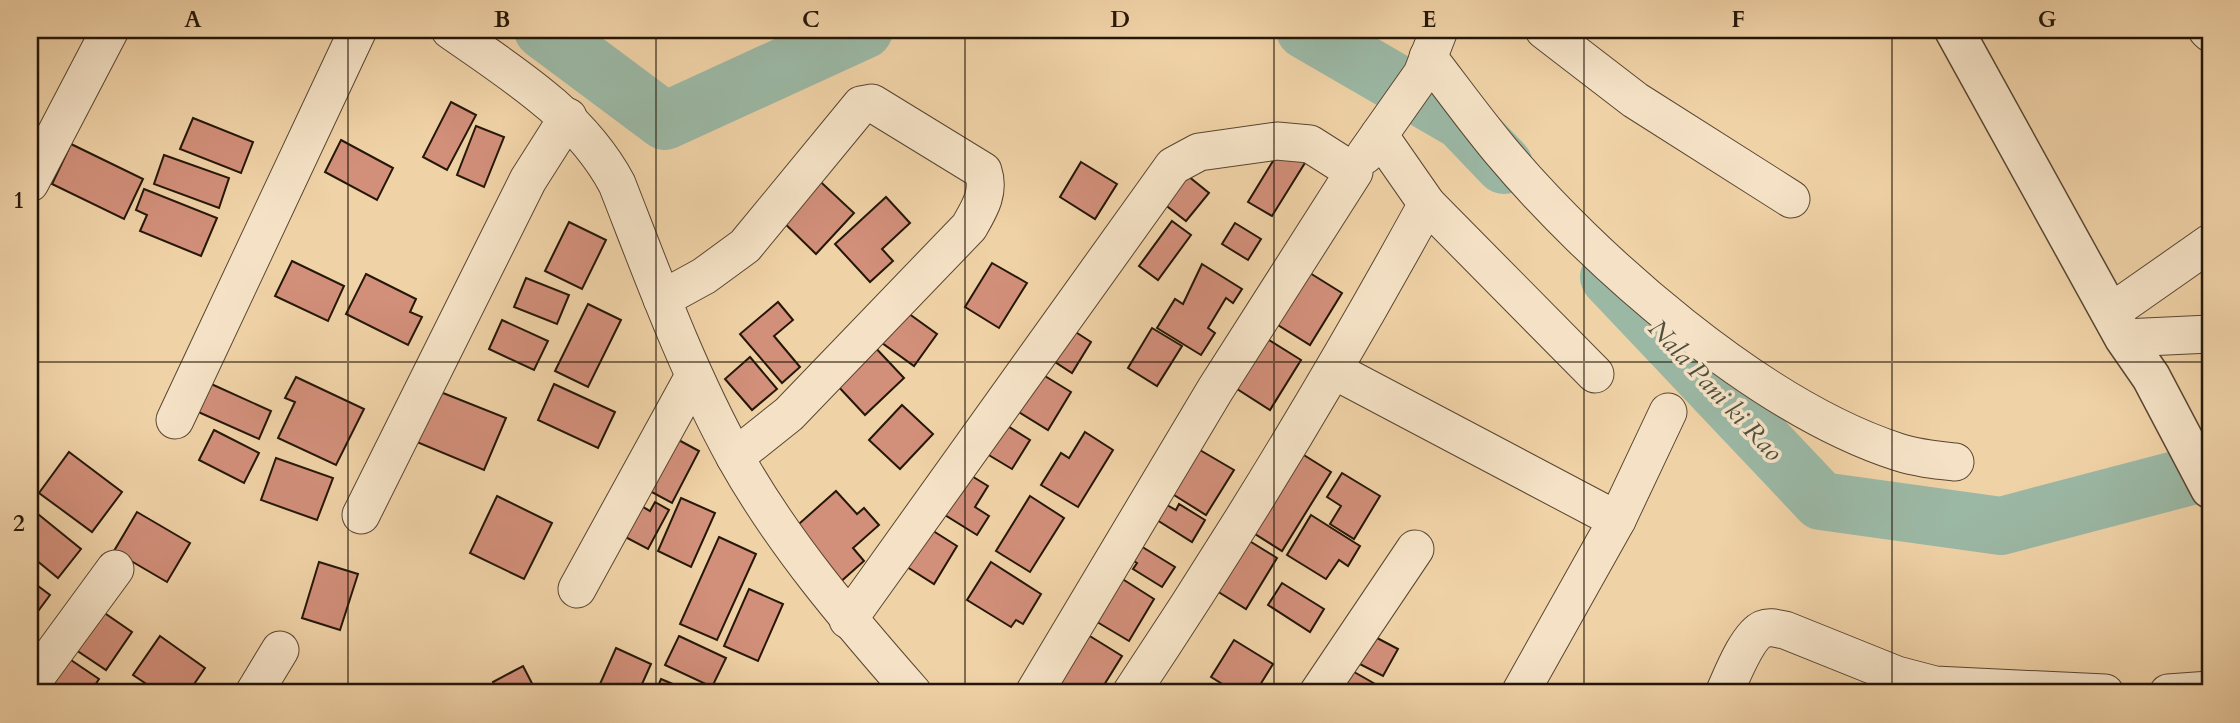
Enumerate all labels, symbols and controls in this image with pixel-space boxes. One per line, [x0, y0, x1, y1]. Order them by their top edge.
text: A [184, 4, 202, 35]
text: B [494, 4, 510, 35]
text: C [802, 4, 820, 35]
text: D [1110, 4, 1130, 35]
text: E [1422, 4, 1436, 35]
text: F [1731, 4, 1745, 35]
text: G [2038, 4, 2057, 35]
text: 1 [13, 185, 25, 216]
water label: Nala Pani ki Rao [1641, 312, 1791, 469]
text: 2 [13, 508, 25, 539]

